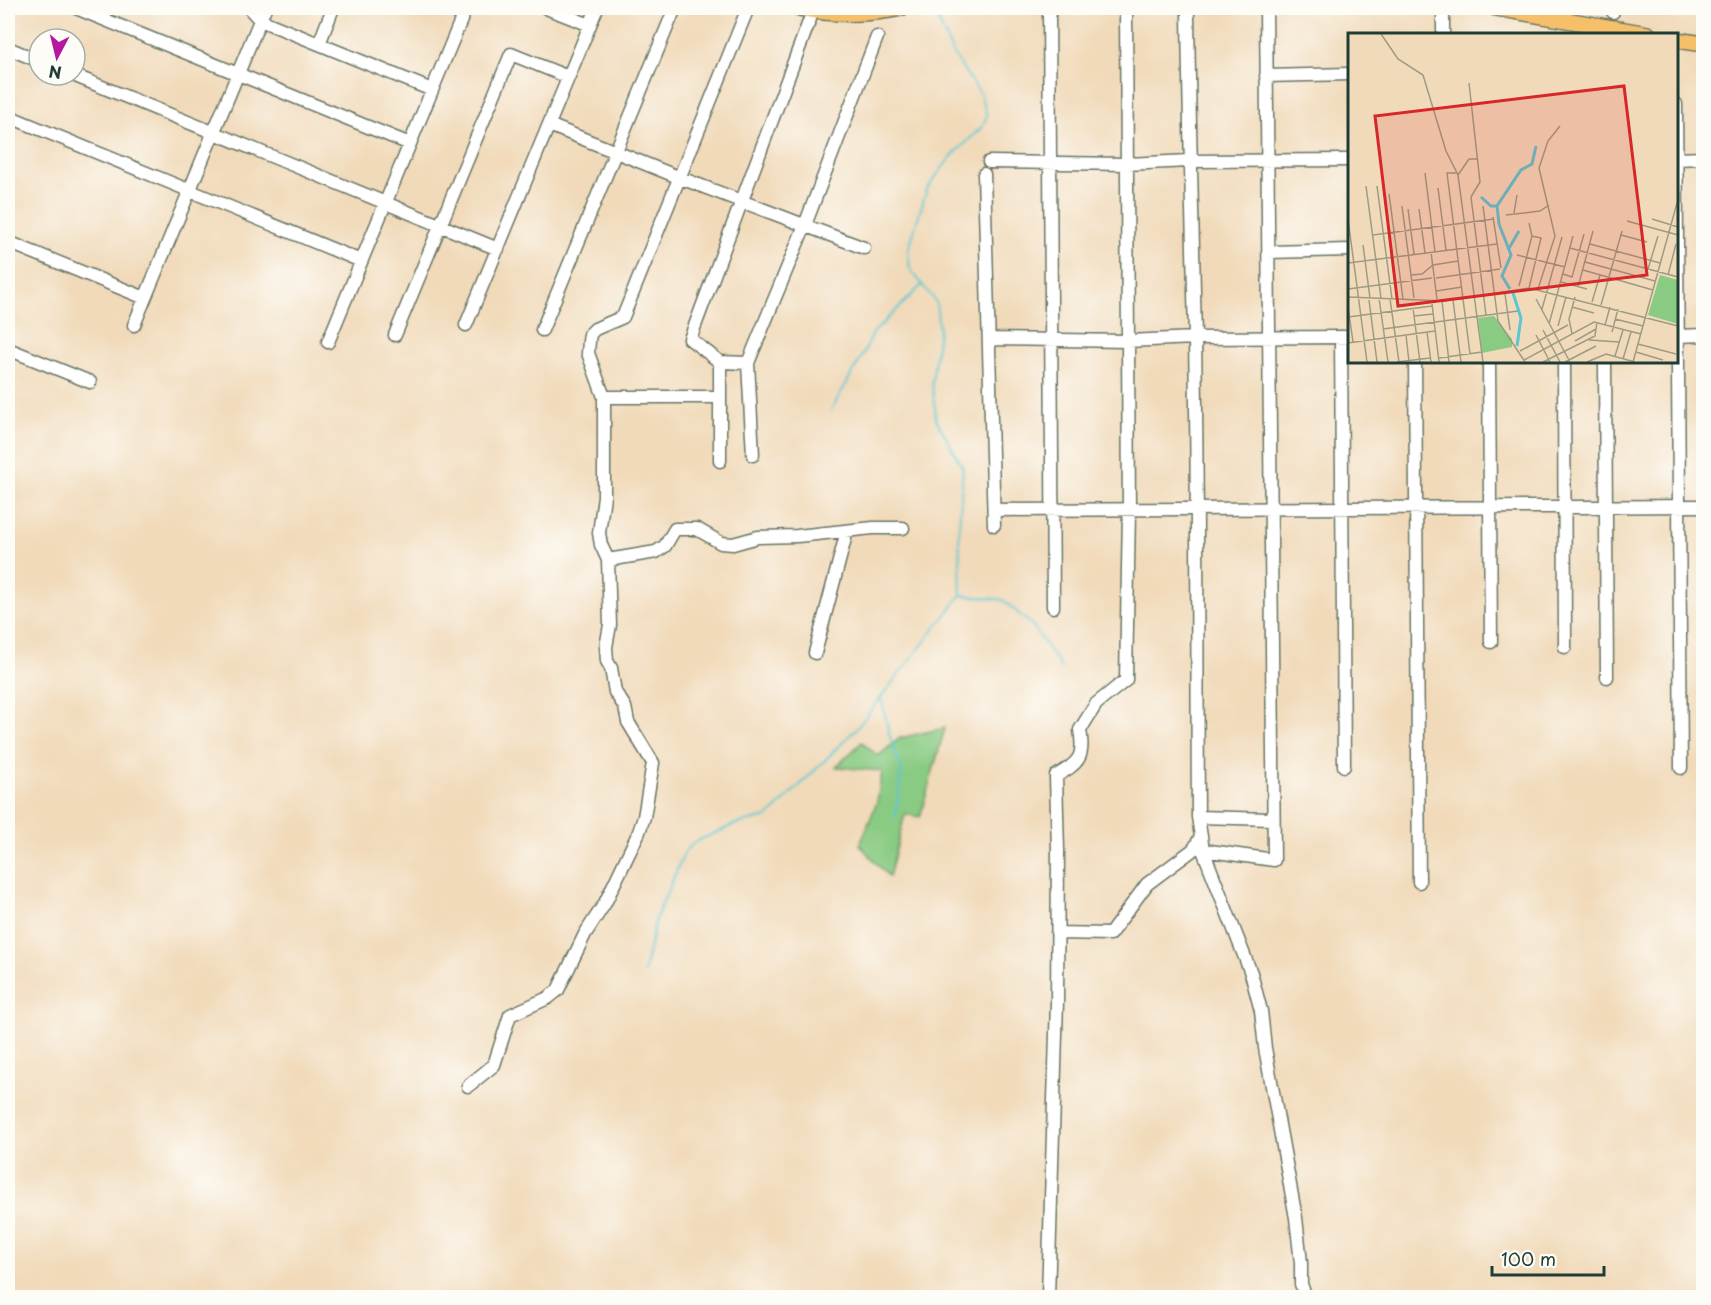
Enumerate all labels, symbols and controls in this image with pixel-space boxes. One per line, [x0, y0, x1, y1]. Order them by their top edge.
north arrow [27, 27, 87, 87]
inset map [1348, 33, 1678, 363]
text: N [47, 60, 63, 86]
scale bar [1492, 1239, 1604, 1277]
text: 100 m [1501, 1245, 1556, 1272]

